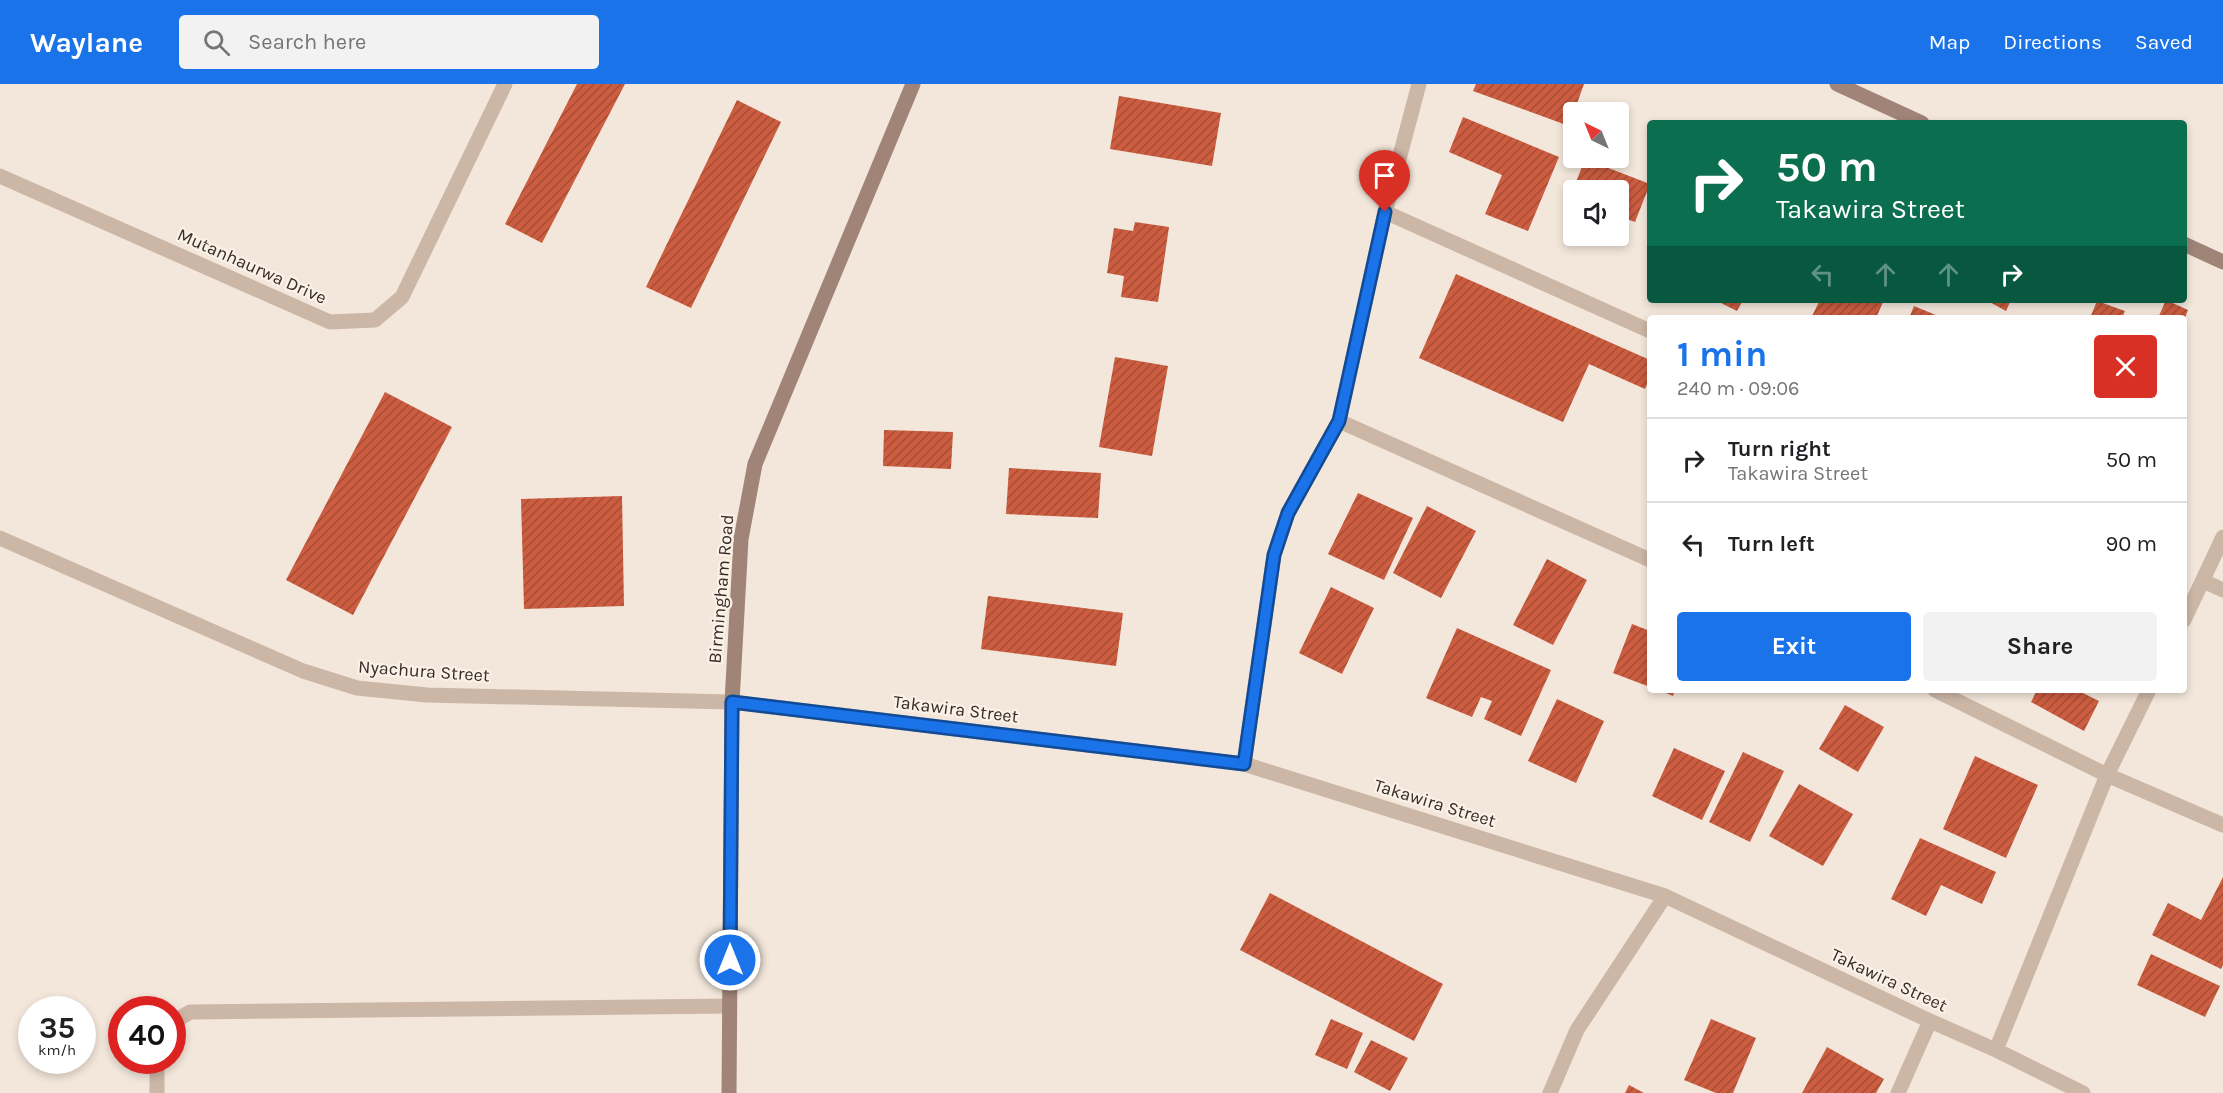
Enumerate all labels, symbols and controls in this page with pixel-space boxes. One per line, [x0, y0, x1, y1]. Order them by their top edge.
search box [179, 15, 599, 69]
text: Waylane [30, 26, 143, 59]
icon: search [200, 26, 233, 59]
text: Search here [248, 29, 366, 55]
text: Map [1929, 30, 1970, 54]
text: Directions [2003, 30, 2102, 54]
text: Saved [2135, 30, 2193, 54]
north arrow [1563, 102, 1629, 168]
map controls [1563, 102, 1629, 246]
text: 50 m [1776, 142, 1878, 192]
icon: right [1677, 144, 1755, 222]
pin [1359, 150, 1410, 212]
icon: arrive [1368, 159, 1401, 192]
button: sound [1563, 180, 1629, 246]
text: Takawira Street [1776, 193, 1965, 225]
street label: Mutanhaurwa Drive [174, 223, 330, 309]
icon: left [1806, 258, 1839, 291]
icon: ahead [1869, 258, 1902, 291]
icon: ahead [1932, 258, 1965, 291]
icon: right [1995, 258, 2028, 291]
text: 1 min [1677, 333, 1767, 375]
button: close [2094, 335, 2157, 398]
text: 240 m · 09:06 [1677, 377, 1800, 400]
text: Turn right [1728, 436, 1831, 462]
icon: right [1677, 444, 1710, 477]
text: 50 m [2106, 447, 2157, 473]
text: Takawira Street [1728, 462, 1868, 485]
street label: Birmingham Road [704, 514, 738, 664]
icon: left [1677, 528, 1710, 561]
text: Turn left [1728, 531, 1815, 557]
text: 90 m [2105, 531, 2157, 557]
button: Exit [1677, 612, 1911, 681]
button: Share [1923, 612, 2157, 681]
street label: Nyachura Street [358, 655, 491, 687]
street label: Takawira Street [892, 690, 1020, 728]
street label: Takawira Street [1372, 774, 1499, 832]
position arrow [698, 928, 762, 992]
street label: Takawira Street [1827, 943, 1951, 1017]
speed limit sign: 40 [108, 996, 186, 1074]
text: 35 [39, 1010, 75, 1046]
text: km/h [38, 1041, 76, 1059]

